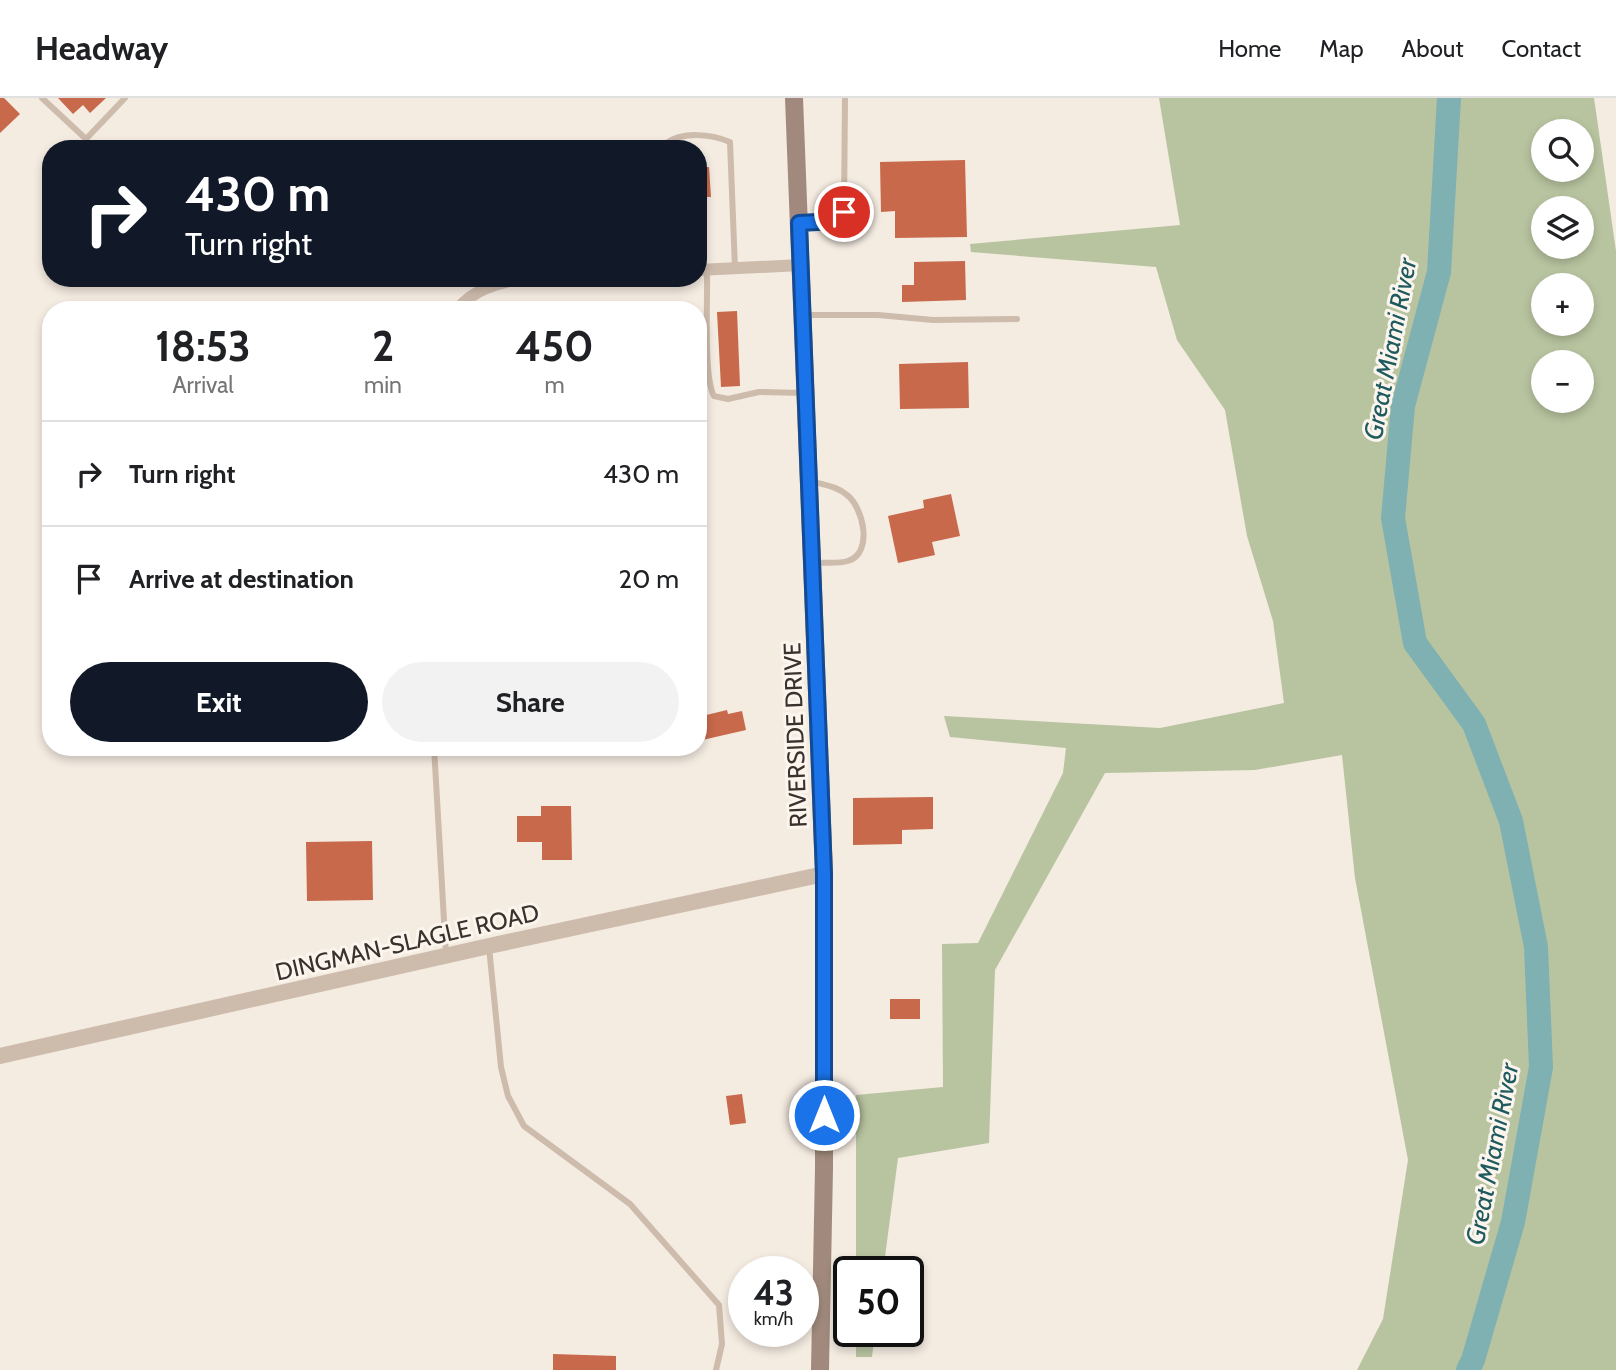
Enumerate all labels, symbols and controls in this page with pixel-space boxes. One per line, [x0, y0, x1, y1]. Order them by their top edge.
text: Headway [35, 28, 168, 68]
text: Home [1218, 34, 1281, 63]
text: Map [1319, 34, 1364, 63]
text: About [1402, 34, 1464, 63]
text: Contact [1502, 34, 1581, 63]
map controls [1531, 119, 1594, 413]
button: search [1531, 119, 1594, 182]
text: 430 m [185, 164, 330, 223]
icon: right [70, 168, 161, 259]
pin [814, 182, 874, 242]
icon: arrive [825, 193, 863, 231]
button: layers [1531, 196, 1594, 259]
text: Turn right [185, 224, 312, 263]
water label: Great Miami River [1357, 254, 1424, 443]
button: + [1531, 273, 1594, 336]
text: 18:53 [155, 320, 251, 372]
text: 2 [372, 320, 394, 372]
text: 450 [515, 320, 594, 372]
button: − [1531, 350, 1594, 413]
text: Arrival [172, 371, 234, 399]
text: min [364, 371, 402, 399]
text: m [544, 371, 565, 399]
icon: right [70, 455, 108, 493]
text: Turn right [129, 458, 235, 490]
text: 430 m [603, 458, 679, 490]
icon: arrive [70, 560, 108, 598]
text: Arrive at destination [129, 563, 354, 595]
text: 20 m [619, 563, 679, 595]
street label: RIVERSIDE DRIVE [777, 642, 813, 828]
button: Exit [70, 662, 368, 742]
button: Share [382, 662, 679, 742]
street label: DINGMAN-SLAGLE ROAD [272, 898, 542, 986]
water label: Great Miami River [1459, 1059, 1526, 1248]
position arrow [787, 1078, 861, 1152]
speed limit sign: 50 [833, 1256, 924, 1347]
text: 43 [753, 1271, 794, 1314]
text: km/h [754, 1308, 793, 1330]

